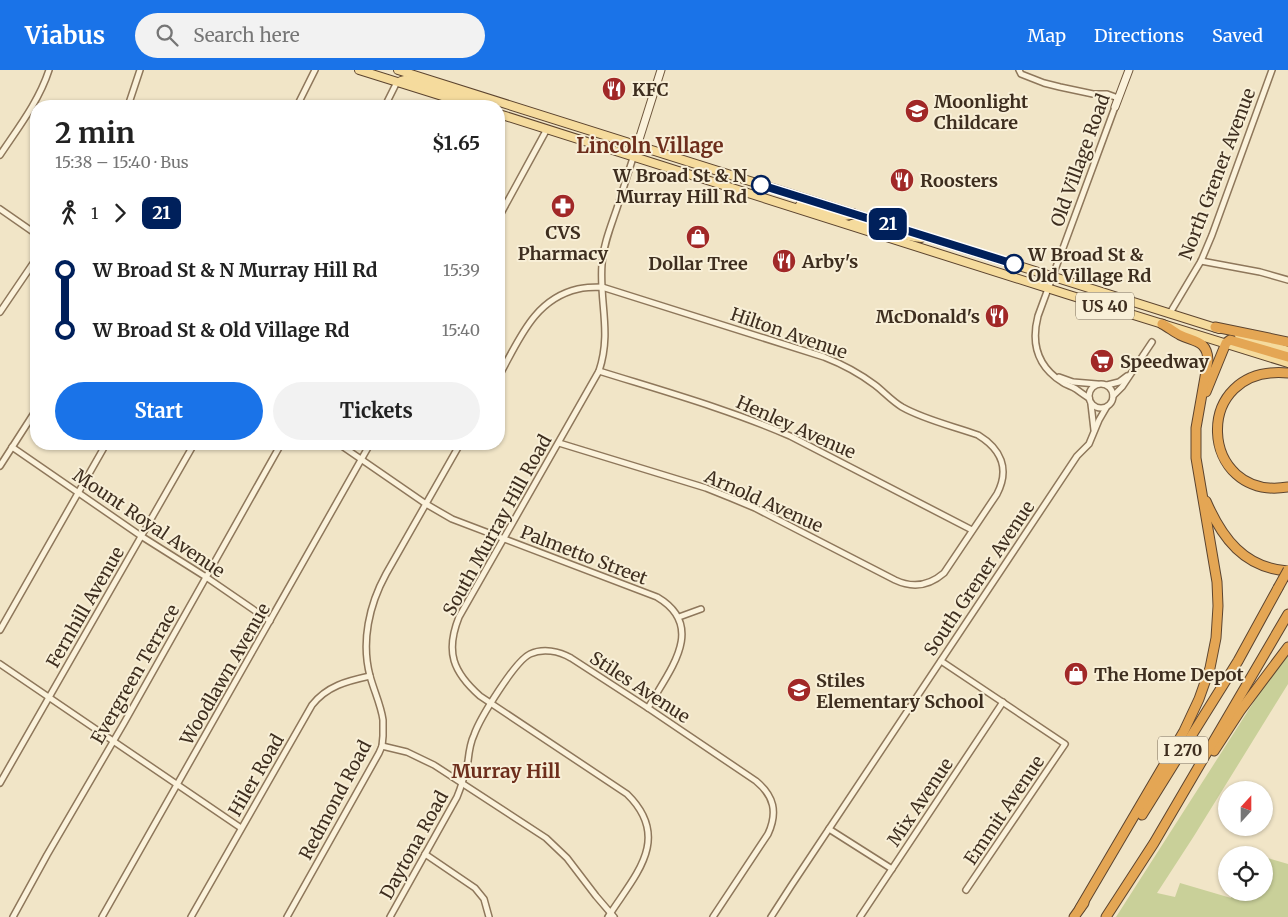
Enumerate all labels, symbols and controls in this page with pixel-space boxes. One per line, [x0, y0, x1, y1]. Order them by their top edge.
search box [135, 13, 485, 58]
text: Viabus [25, 20, 105, 51]
icon: search [153, 21, 181, 49]
text: Search here [193, 23, 300, 47]
text: Map [1028, 24, 1066, 47]
text: Directions [1094, 24, 1184, 47]
text: Saved [1212, 24, 1263, 47]
restaurant icon: KFC [601, 76, 627, 102]
place label: KFC [632, 78, 669, 101]
street label: North Grener Avenue [1174, 85, 1260, 263]
place label: Moonlight Childcare [934, 90, 1029, 134]
street label: Old Village Road [1045, 90, 1115, 230]
school or university icon: Moonlight Childcare [904, 98, 930, 124]
text: 2 min [55, 115, 135, 151]
text: $1.65 [432, 131, 480, 155]
district label: Lincoln Village [576, 133, 724, 158]
text: 15:38 – 15:40 · Bus [55, 152, 189, 172]
place label: W Broad St & N Murray Hill Rd [612, 164, 747, 208]
restaurant icon: Roosters [889, 167, 915, 193]
place label: Roosters [920, 169, 998, 192]
marker: W Broad St & N Murray Hill Rd [751, 175, 771, 195]
pharmacy icon: CVS Pharmacy [550, 193, 576, 219]
icon: walk [55, 199, 83, 227]
icon: forward [106, 199, 134, 227]
text: 21 [152, 201, 171, 224]
text: 1 [91, 203, 98, 223]
line badge: 21 [866, 208, 910, 240]
text: 21 [879, 212, 897, 235]
place label: CVS Pharmacy [518, 221, 609, 265]
shop icon: Dollar Tree [685, 224, 711, 250]
place label: W Broad St & Old Village Rd [1027, 243, 1151, 287]
restaurant icon: Arby's [771, 248, 797, 274]
place label: Arby's [801, 250, 858, 273]
place label: Dollar Tree [648, 252, 748, 275]
marker: W Broad St & Old Village Rd [1004, 254, 1024, 274]
text: W Broad St & N Murray Hill Rd [93, 258, 377, 282]
text: 15:39 [443, 260, 480, 280]
road number: US 40 [1076, 292, 1134, 320]
street label: Hilton Avenue [728, 302, 850, 364]
restaurant icon: McDonald's [984, 303, 1010, 329]
place label: McDonald's [876, 305, 980, 328]
text: W Broad St & Old Village Rd [93, 318, 349, 342]
text: 15:40 [442, 320, 480, 340]
supermarket icon: Speedway [1089, 348, 1115, 374]
place label: Speedway [1120, 350, 1209, 373]
button: Start [55, 382, 263, 440]
button: Tickets [273, 382, 480, 440]
street label: Henley Avenue [733, 390, 859, 464]
street label: South Murray Hill Road [438, 430, 556, 620]
street label: Mount Royal Avenue [69, 464, 229, 582]
street label: Arnold Avenue [700, 464, 827, 537]
street label: South Grener Avenue [919, 496, 1039, 660]
street label: Palmetto Street [517, 520, 651, 590]
street label: Fernhill Avenue [41, 542, 129, 672]
street label: Woodlawn Avenue [175, 599, 275, 750]
street label: Evergreen Terrace [86, 600, 184, 748]
street label: Stiles Avenue [586, 646, 694, 728]
shop icon: The Home Depot [1063, 661, 1089, 687]
place label: The Home Depot [1094, 663, 1245, 686]
place label: Stiles Elementary School [816, 669, 984, 713]
school or university icon: Stiles Elementary School [786, 677, 812, 703]
street label: Hiler Road [223, 730, 289, 820]
street label: Redmond Road [294, 736, 376, 864]
road number: I 270 [1158, 736, 1208, 764]
street label: Emmit Avenue [959, 751, 1049, 869]
street label: Mix Avenue [882, 753, 958, 851]
district label: Murray Hill [452, 759, 560, 783]
north arrow [1218, 781, 1272, 836]
map controls [1218, 781, 1273, 901]
street label: Daytona Road [375, 787, 453, 903]
button: locate [1218, 846, 1273, 901]

